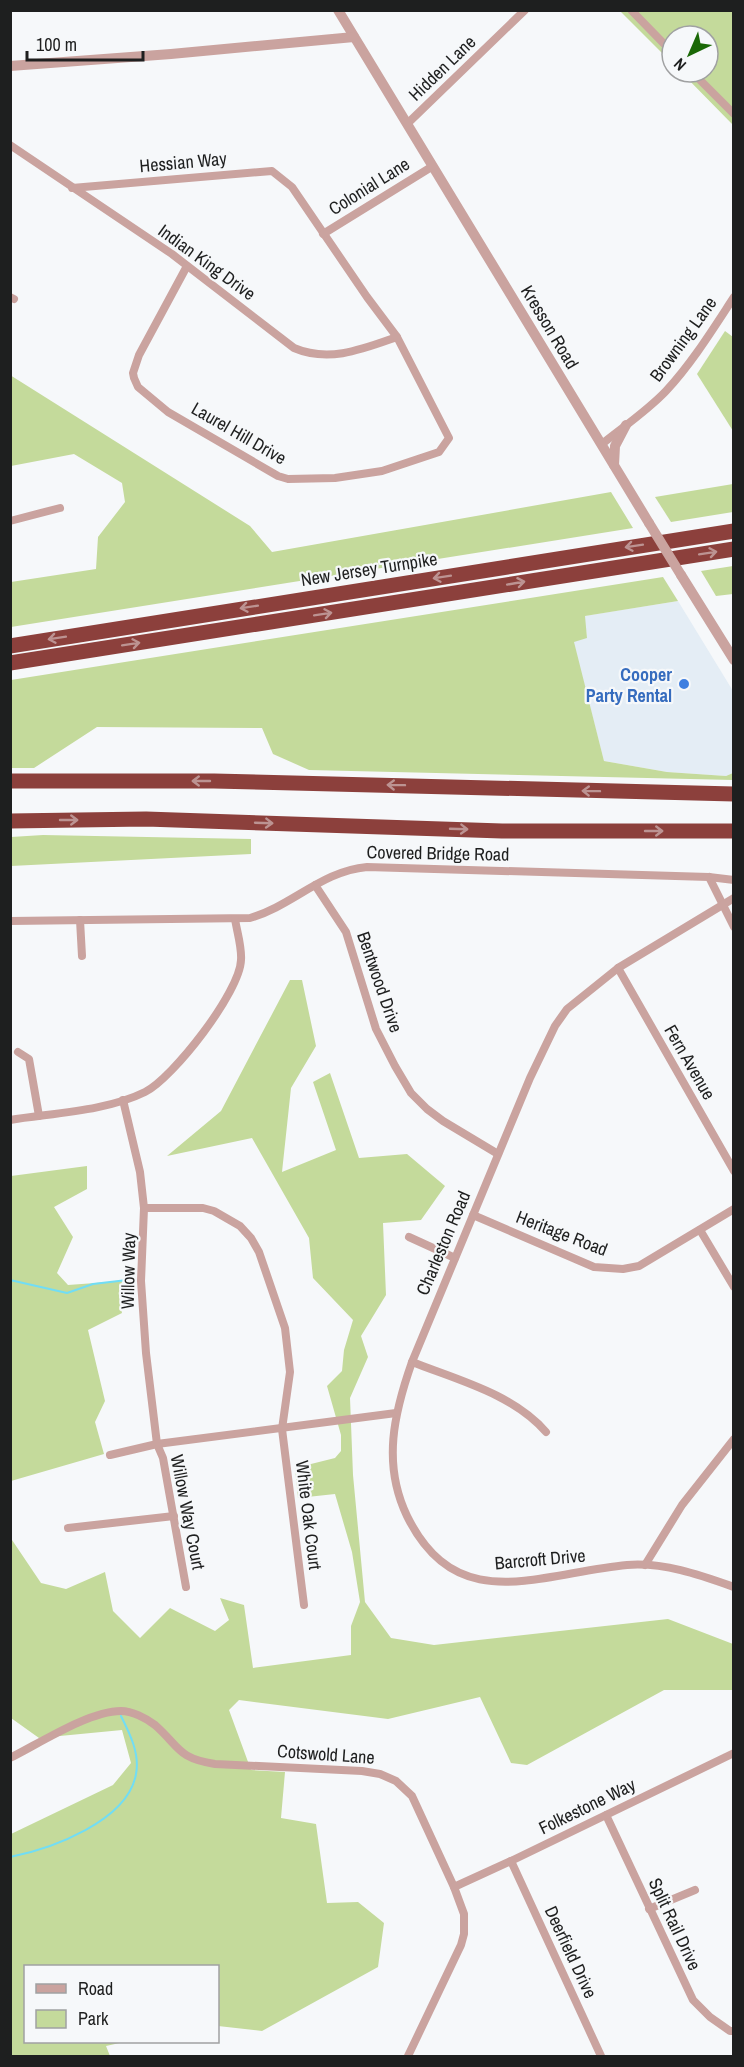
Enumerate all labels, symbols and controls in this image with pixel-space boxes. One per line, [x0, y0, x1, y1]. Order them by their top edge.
scale bar [27, 24, 142, 62]
north arrow [660, 24, 720, 84]
street label: Hidden Lane [403, 30, 481, 106]
text: 100 m [36, 32, 77, 57]
text: N [669, 54, 691, 76]
street label: Hessian Way [138, 146, 228, 178]
street label: Colonial Lane [324, 151, 414, 221]
street label: Indian King Drive [153, 218, 261, 306]
street label: Kresson Road [515, 280, 585, 374]
street label: Browning Lane [644, 291, 722, 387]
street label: Laurel Hill Drive [187, 396, 291, 470]
one-way arrow [625, 541, 645, 552]
street label: New Jersey Turnpike [299, 546, 439, 592]
one-way arrow [698, 547, 718, 558]
one-way arrow [432, 571, 452, 582]
one-way arrow [505, 578, 525, 589]
one-way arrow [240, 602, 259, 613]
one-way arrow [313, 608, 333, 619]
one-way arrow [47, 633, 67, 644]
one-way arrow [120, 638, 140, 649]
place label: Cooper Party Rental [586, 662, 672, 708]
marker: Cooper Party Rental [677, 677, 691, 691]
one-way arrow [192, 775, 212, 787]
one-way arrow [387, 779, 407, 791]
one-way arrow [582, 785, 602, 797]
one-way arrow [58, 814, 78, 826]
one-way arrow [253, 817, 273, 828]
one-way arrow [448, 823, 468, 835]
one-way arrow [643, 825, 663, 837]
street label: Covered Bridge Road [366, 839, 510, 867]
street label: Bentwood Drive [351, 928, 409, 1036]
street label: Fern Avenue [658, 1020, 722, 1104]
street label: Charleston Road [410, 1187, 476, 1299]
street label: Heritage Road [513, 1204, 611, 1262]
street label: Willow Way [115, 1232, 141, 1309]
street label: Willow Way Court [165, 1452, 211, 1572]
street label: White Oak Court [290, 1459, 328, 1571]
street label: Barcroft Drive [494, 1543, 586, 1575]
street label: Cotswold Lane [276, 1738, 376, 1770]
street label: Folkestone Way [535, 1772, 640, 1840]
street label: Split Rail Drive [643, 1874, 707, 1974]
street label: Deerfield Drive [539, 1902, 603, 2002]
legend [24, 1965, 219, 2043]
text: Road [78, 1976, 113, 2001]
text: Park [78, 2006, 109, 2031]

